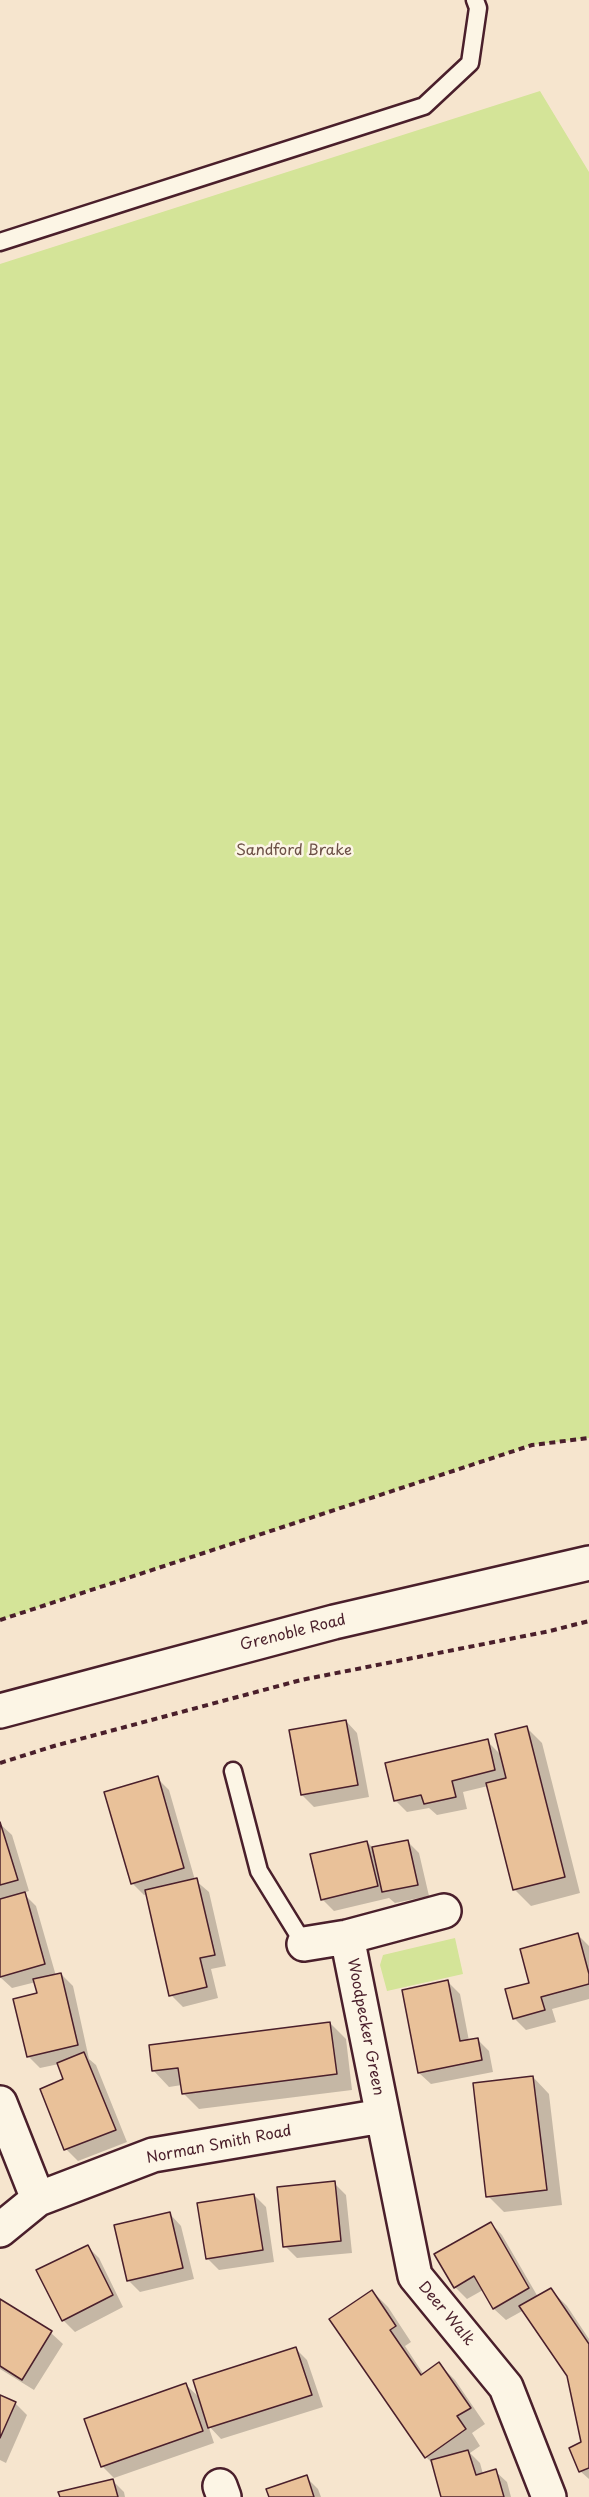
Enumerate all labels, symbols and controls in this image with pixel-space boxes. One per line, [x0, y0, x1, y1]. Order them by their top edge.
park label: Sandford Brake [236, 842, 352, 860]
street label: Grenoble Road [238, 1611, 348, 1655]
street label: Woodpecker Green [343, 1957, 387, 2097]
street label: Norman Smith Road [145, 2122, 293, 2168]
street label: Deer Walk [414, 2278, 478, 2350]

